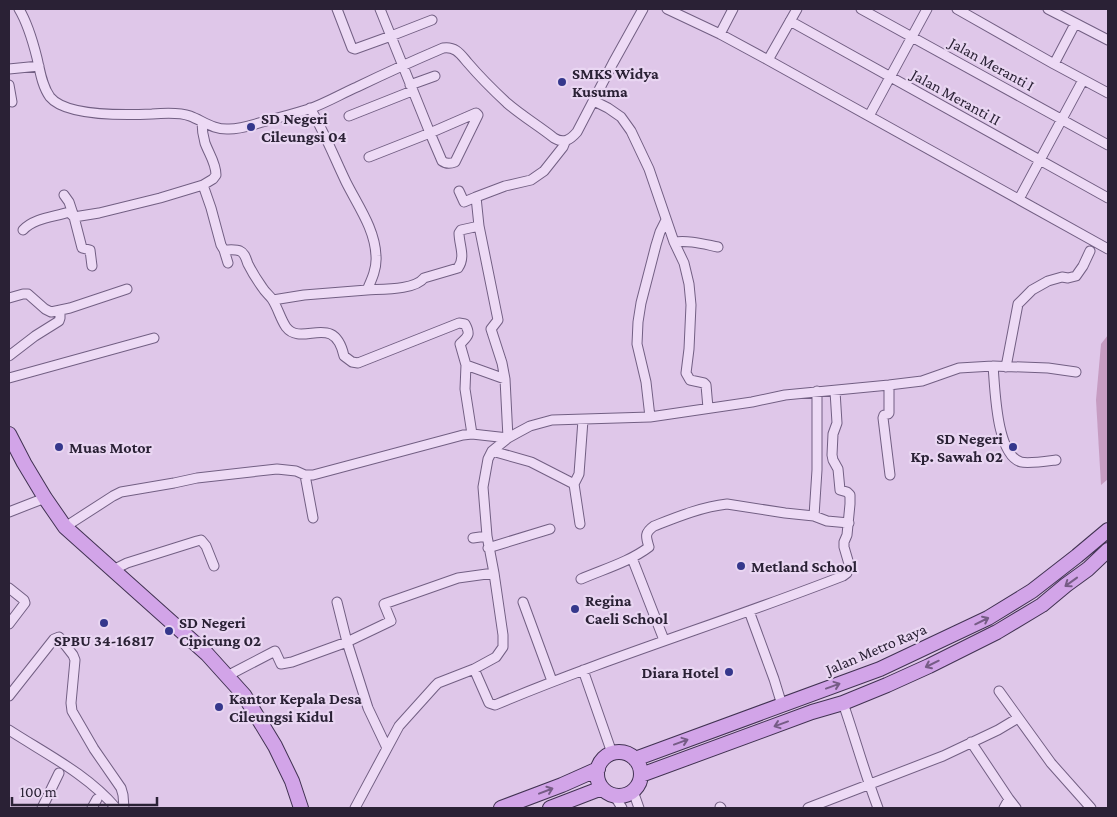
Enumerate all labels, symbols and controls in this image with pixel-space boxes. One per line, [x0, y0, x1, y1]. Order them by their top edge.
street label: Jalan Meranti I [944, 33, 1038, 95]
place label: SMKS Widya Kusuma [572, 65, 659, 100]
street label: Jalan Meranti II [906, 65, 1004, 129]
marker: SMKS Widya Kusuma [556, 76, 568, 88]
place label: SD Negeri Cileungsi 04 [261, 110, 347, 145]
marker: SD Negeri Cileungsi 04 [245, 121, 257, 133]
place label: SD Negeri Kp. Sawah 02 [911, 430, 1003, 465]
place label: Muas Motor [69, 439, 153, 456]
marker: Muas Motor [53, 441, 65, 453]
marker: SD Negeri Kp. Sawah 02 [1007, 441, 1019, 453]
place label: Metland School [751, 558, 858, 575]
marker: Metland School [735, 560, 747, 572]
one-way arrow [1065, 576, 1078, 587]
place label: Regina Caeli School [585, 592, 668, 627]
marker: Regina Caeli School [569, 603, 581, 615]
place label: SD Negeri Cipicung 02 [179, 614, 261, 649]
one-way arrow [974, 616, 989, 625]
marker: SPBU 34-16817 [98, 617, 110, 629]
street label: Jalan Metro Raya [821, 620, 930, 680]
marker: SD Negeri Cipicung 02 [163, 625, 175, 637]
place label: SPBU 34-16817 [54, 632, 154, 649]
one-way arrow [925, 660, 940, 669]
place label: Diara Hotel [642, 664, 719, 681]
marker: Diara Hotel [723, 666, 735, 678]
one-way arrow [825, 681, 841, 690]
place label: Kantor Kepala Desa Cileungsi Kidul [229, 690, 362, 725]
marker: Kantor Kepala Desa Cileungsi Kidul [213, 701, 225, 713]
one-way arrow [774, 720, 789, 729]
one-way arrow [673, 737, 689, 747]
scale bar [12, 774, 158, 806]
text: 100 m [20, 784, 57, 800]
one-way arrow [538, 786, 554, 795]

